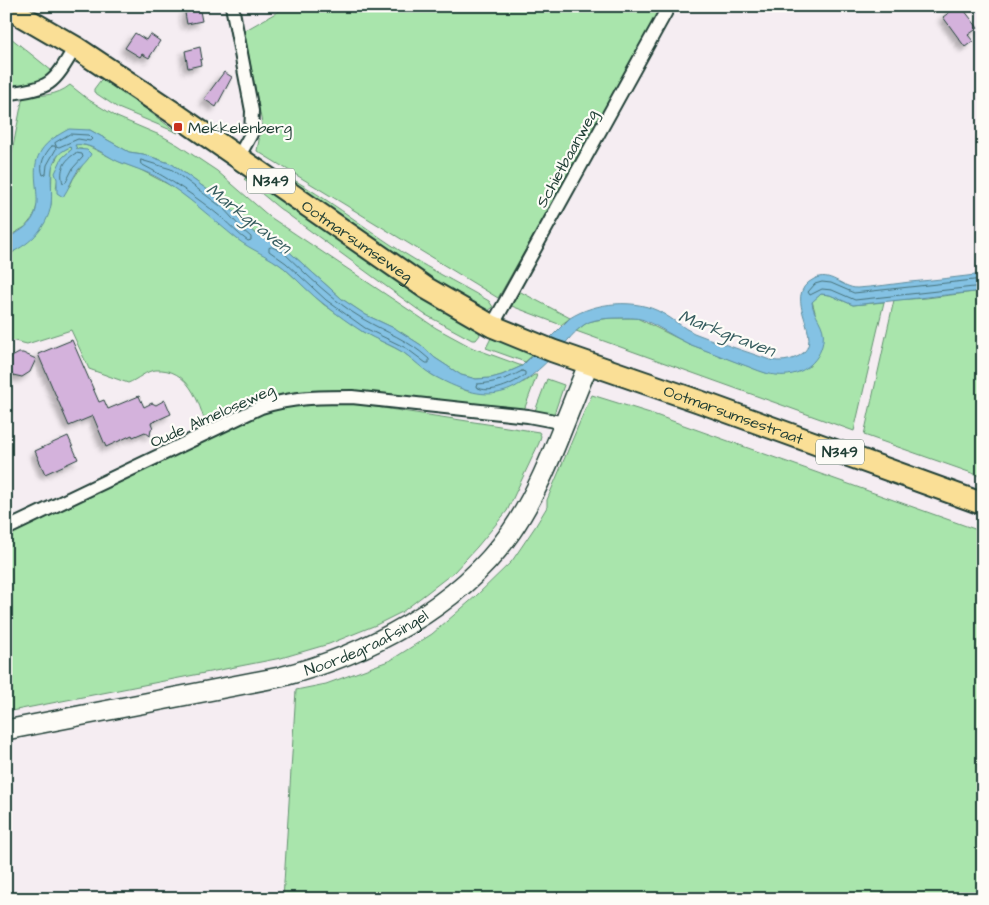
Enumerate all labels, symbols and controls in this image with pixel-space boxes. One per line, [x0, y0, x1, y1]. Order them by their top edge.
street label: Schietbaanweg [531, 105, 604, 212]
place label: Mekkelenberg [188, 117, 292, 140]
marker: Mekkelenberg [172, 121, 184, 133]
road number: N349 [247, 168, 295, 194]
water label: Markgraven [200, 177, 298, 261]
street label: Ootmarsumseweg [297, 195, 417, 288]
water label: Markgraven [675, 304, 781, 365]
street label: Oude Almeloseweg [147, 379, 279, 454]
street label: Ootmarsumsestraat [661, 380, 807, 450]
road number: N349 [816, 440, 864, 464]
street label: Noordegraafsingel [302, 605, 433, 681]

